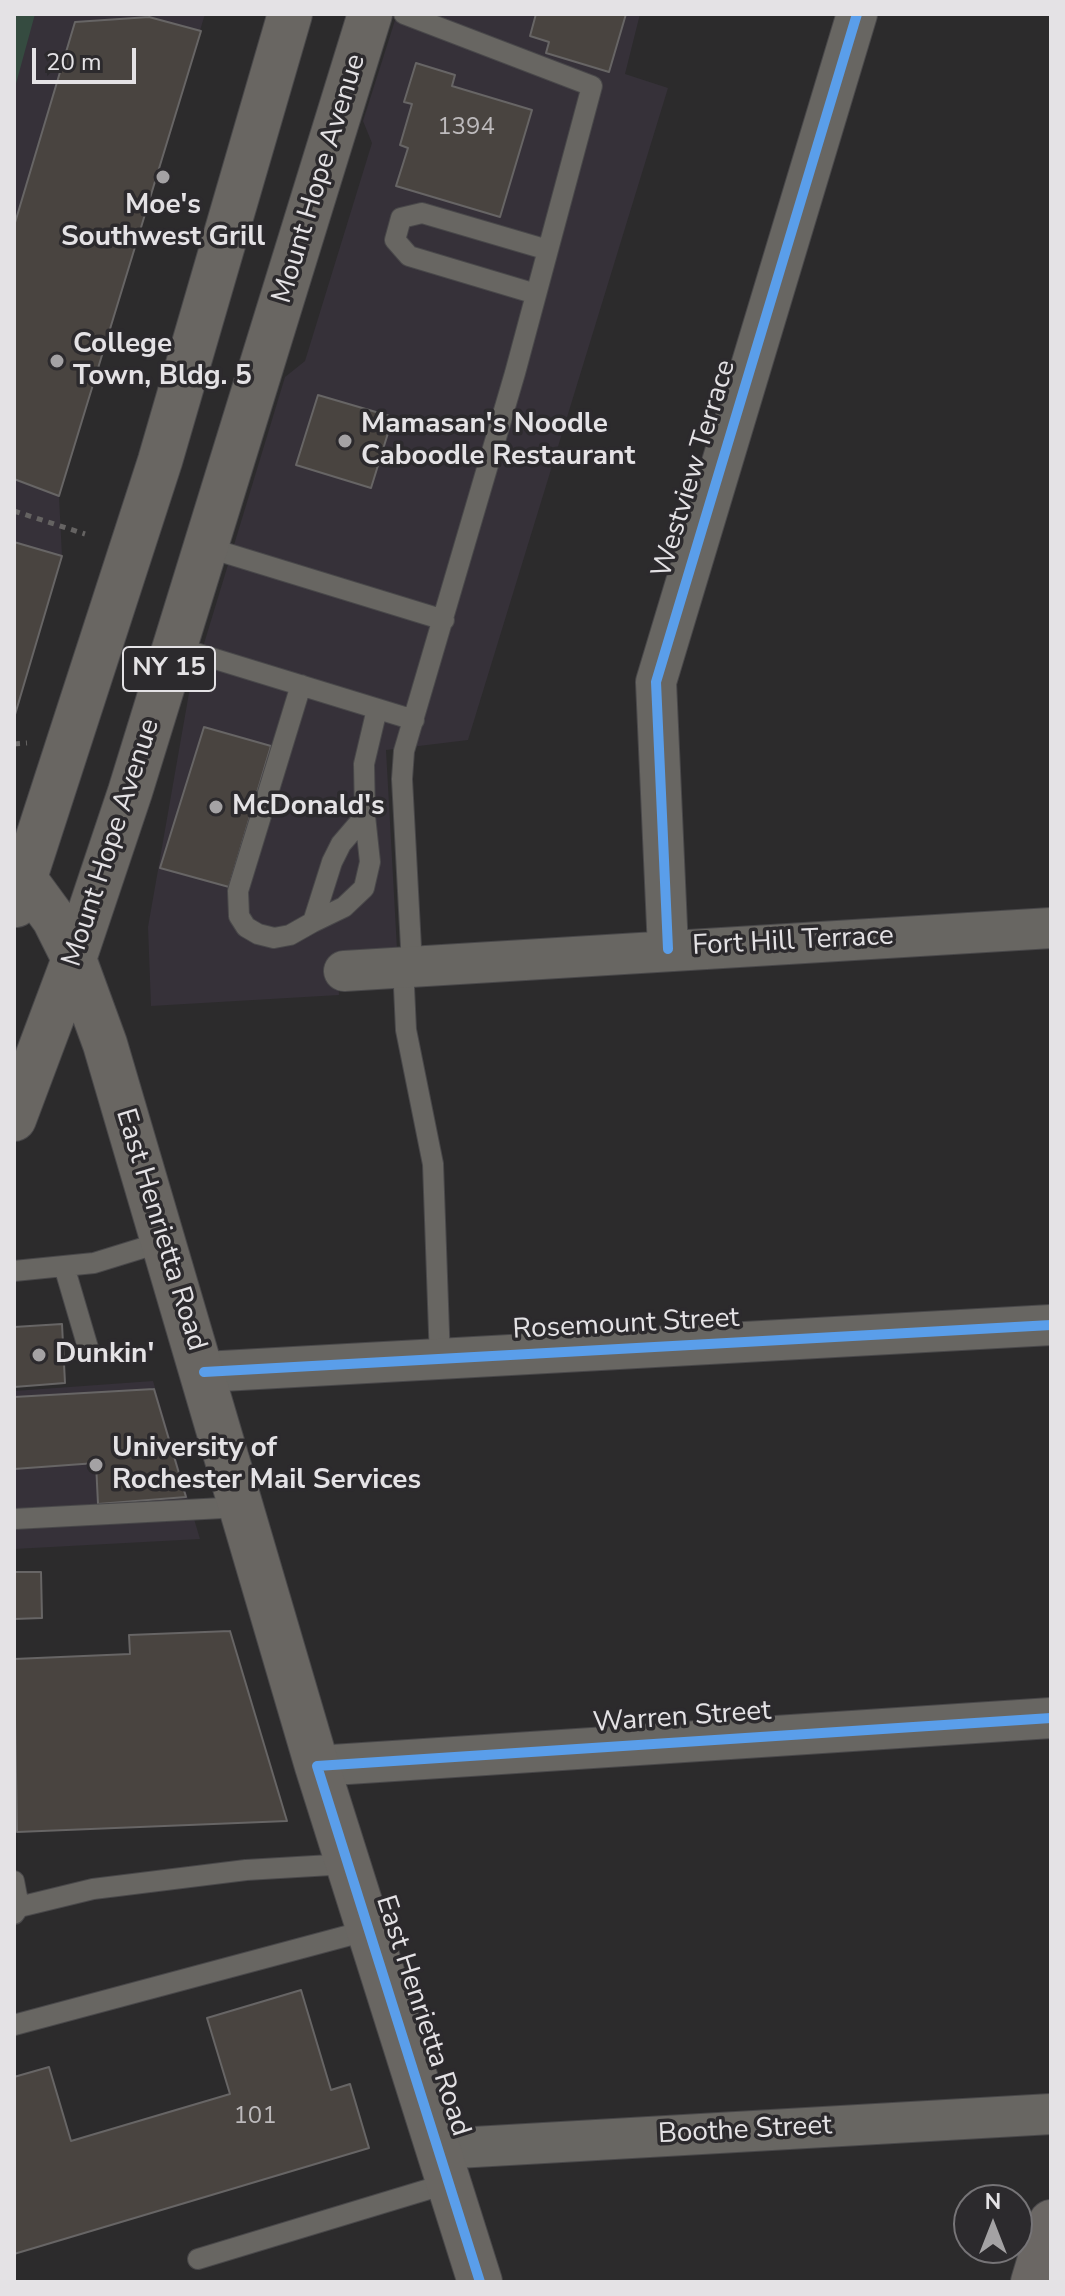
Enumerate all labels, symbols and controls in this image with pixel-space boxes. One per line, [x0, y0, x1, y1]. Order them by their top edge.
scale bar [36, 32, 140, 82]
text: 20 m [46, 46, 102, 78]
street label: Mount Hope Avenue [266, 50, 374, 308]
house number: 1394 [437, 114, 495, 142]
marker: Moe's Southwest Grill [154, 168, 172, 186]
place label: Moe's Southwest Grill [61, 189, 265, 255]
place label: College Town, Bldg. 5 [73, 328, 252, 394]
marker: College Town, Bldg. 5 [48, 352, 66, 370]
street label: Westview Terrace [646, 356, 744, 582]
place label: Mamasan's Noodle Caboodle Restaurant [361, 408, 635, 474]
marker: Mamasan's Noodle Caboodle Restaurant [336, 432, 354, 450]
road number: NY 15 [123, 647, 215, 691]
street label: Mount Hope Avenue [56, 715, 168, 971]
place label: McDonald's [232, 790, 385, 824]
marker: McDonald's [207, 798, 225, 816]
street label: Fort Hill Terrace [691, 920, 895, 964]
street label: East Henrietta Road [107, 1105, 213, 1355]
street label: Rosemount Street [512, 1302, 740, 1348]
place label: Dunkin' [55, 1338, 154, 1372]
marker: Dunkin' [30, 1346, 48, 1364]
place label: University of Rochester Mail Services [112, 1432, 421, 1498]
marker: University of Rochester Mail Services [87, 1456, 105, 1474]
street label: Warren Street [592, 1695, 772, 1741]
street label: East Henrietta Road [367, 1891, 477, 2141]
house number: 101 [233, 2103, 277, 2131]
street label: Boothe Street [657, 2110, 833, 2152]
north arrow [953, 2184, 1033, 2264]
text: N [985, 2187, 1001, 2217]

